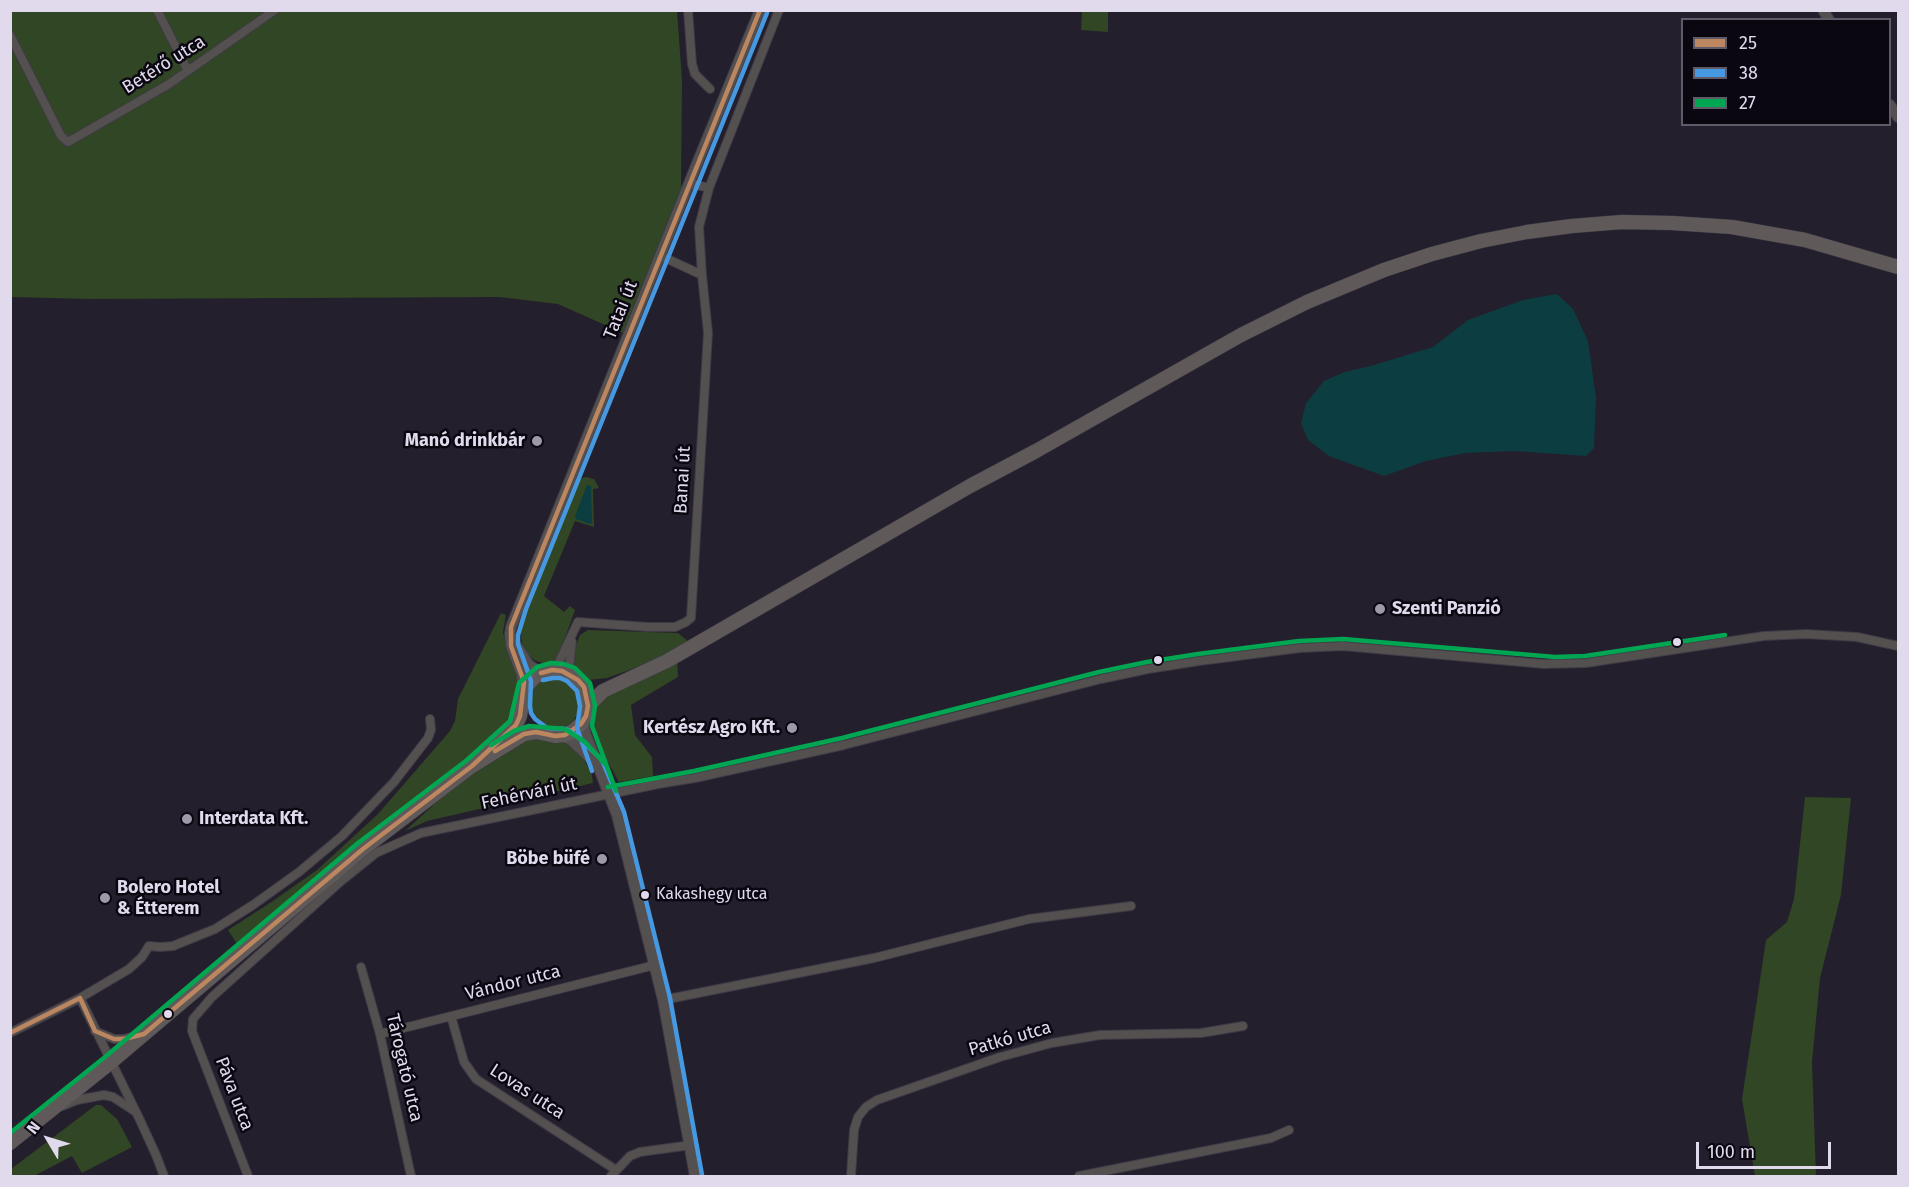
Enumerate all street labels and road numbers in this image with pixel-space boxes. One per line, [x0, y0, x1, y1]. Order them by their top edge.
street label: Betérő utca [119, 31, 209, 99]
street label: Tatai út [600, 278, 642, 342]
street label: Banai út [670, 446, 696, 514]
street label: Fehérvári út [479, 773, 579, 815]
street label: Vándor utca [463, 961, 563, 1005]
street label: Tárogató utca [381, 1012, 427, 1124]
street label: Patkó utca [966, 1017, 1054, 1061]
street label: Páva utca [210, 1054, 258, 1134]
street label: Lovas utca [485, 1060, 569, 1124]

